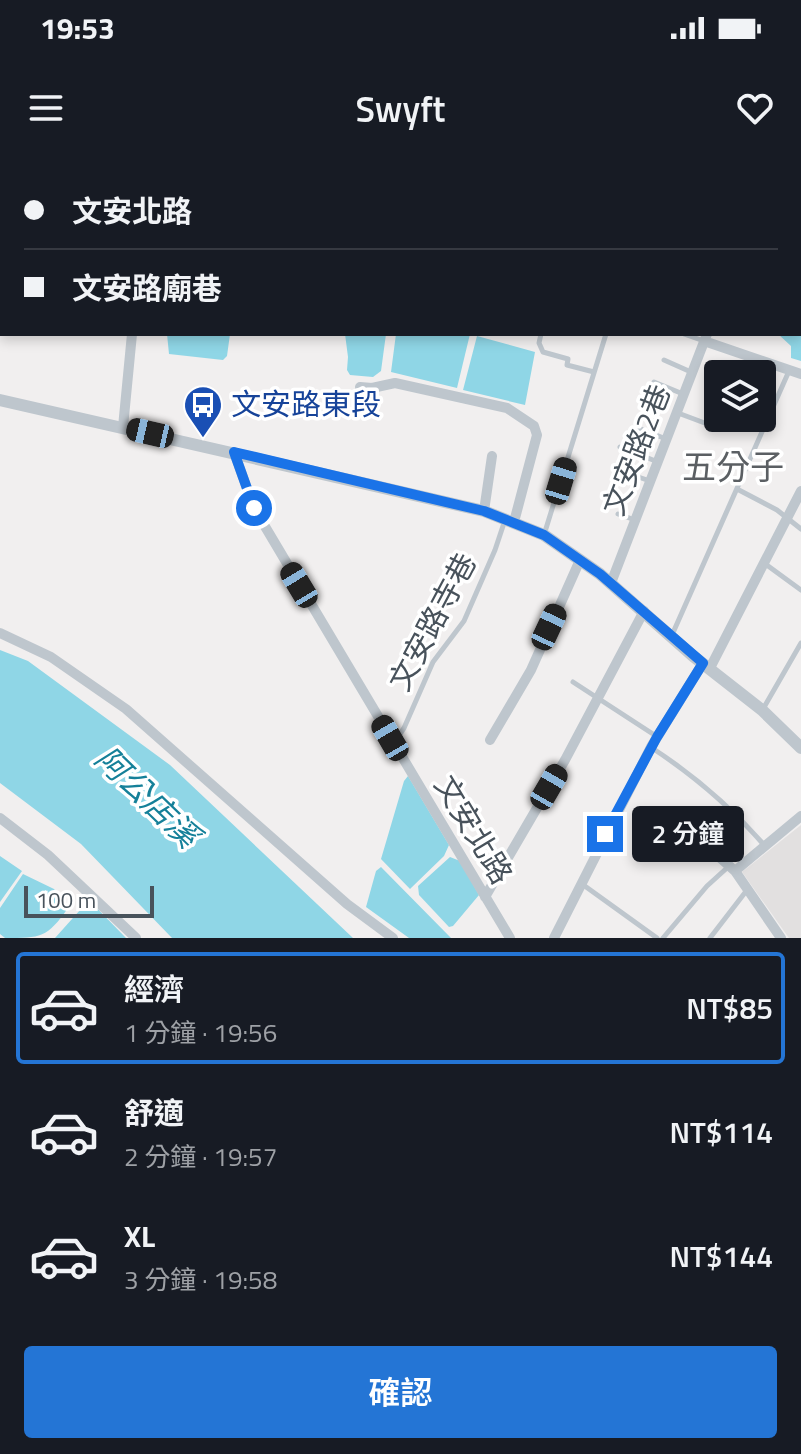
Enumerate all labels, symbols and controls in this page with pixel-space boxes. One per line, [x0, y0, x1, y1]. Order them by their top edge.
text: 19:53 [40, 5, 115, 51]
text: Swyft [356, 81, 445, 136]
icon: menu [24, 86, 68, 130]
icon: heart [733, 86, 777, 130]
text: 文安北路 [72, 188, 192, 234]
text: 文安路廟巷 [72, 265, 222, 311]
map controls [704, 360, 776, 432]
button: layers [704, 360, 776, 432]
street label: 文安路2巷 [590, 378, 682, 522]
place label: 文安路東段 [231, 381, 381, 427]
bus stop icon: 文安路東段 [182, 384, 224, 439]
car [124, 416, 176, 450]
district label: 五分子 [682, 440, 784, 492]
car [543, 455, 579, 507]
route start [236, 490, 272, 526]
street label: 文安路寺巷 [377, 545, 488, 699]
car [276, 558, 322, 612]
car [528, 600, 570, 654]
car [368, 711, 412, 765]
water label: 阿公店溪 [85, 735, 213, 861]
car [527, 760, 571, 814]
street label: 文安北路 [423, 766, 524, 893]
callout: 2 分鐘 [633, 806, 745, 862]
text: 2 分鐘 [652, 814, 724, 853]
route end [587, 816, 623, 852]
scale bar [24, 882, 154, 918]
text: 100 m [36, 883, 96, 917]
text: 經濟 [124, 966, 184, 1012]
icon: car [28, 972, 100, 1044]
text: NT$85 [686, 985, 773, 1031]
text: 1 分鐘 · 19:56 [124, 1013, 277, 1052]
text: 舒適 [124, 1090, 184, 1136]
icon: car [28, 1096, 100, 1168]
text: NT$114 [669, 1109, 773, 1155]
text: 2 分鐘 · 19:57 [124, 1137, 277, 1176]
text: XL [124, 1213, 155, 1259]
icon: car [28, 1220, 100, 1292]
text: NT$144 [669, 1233, 773, 1279]
text: 3 分鐘 · 19:58 [124, 1260, 277, 1299]
button: 確認 [24, 1346, 777, 1438]

